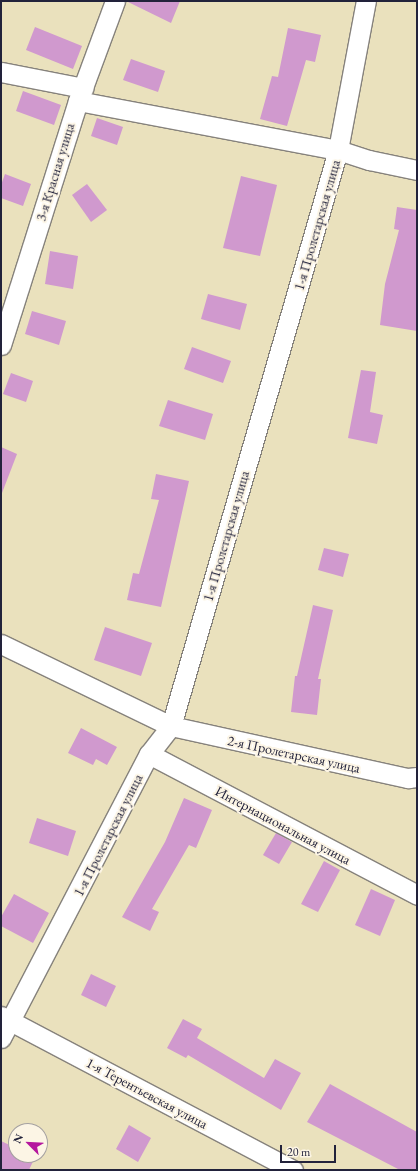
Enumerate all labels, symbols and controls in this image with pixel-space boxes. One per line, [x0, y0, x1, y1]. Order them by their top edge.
street label: 3-я Красная улица [32, 121, 78, 223]
street label: 1-я Пролетарская улица [290, 158, 344, 292]
street label: 1-я Пролетарская улица [199, 469, 253, 603]
street label: 2-я Пролетарская улица [226, 732, 362, 776]
street label: 1-я Пролетарская улица [70, 771, 146, 899]
street label: Интернациональная улица [212, 782, 354, 868]
street label: 1-я Терентьевская улица [83, 1054, 211, 1132]
north arrow [8, 1123, 48, 1163]
text: N [10, 1132, 26, 1145]
scale bar [282, 1137, 338, 1163]
text: 20 m [287, 1144, 310, 1160]

